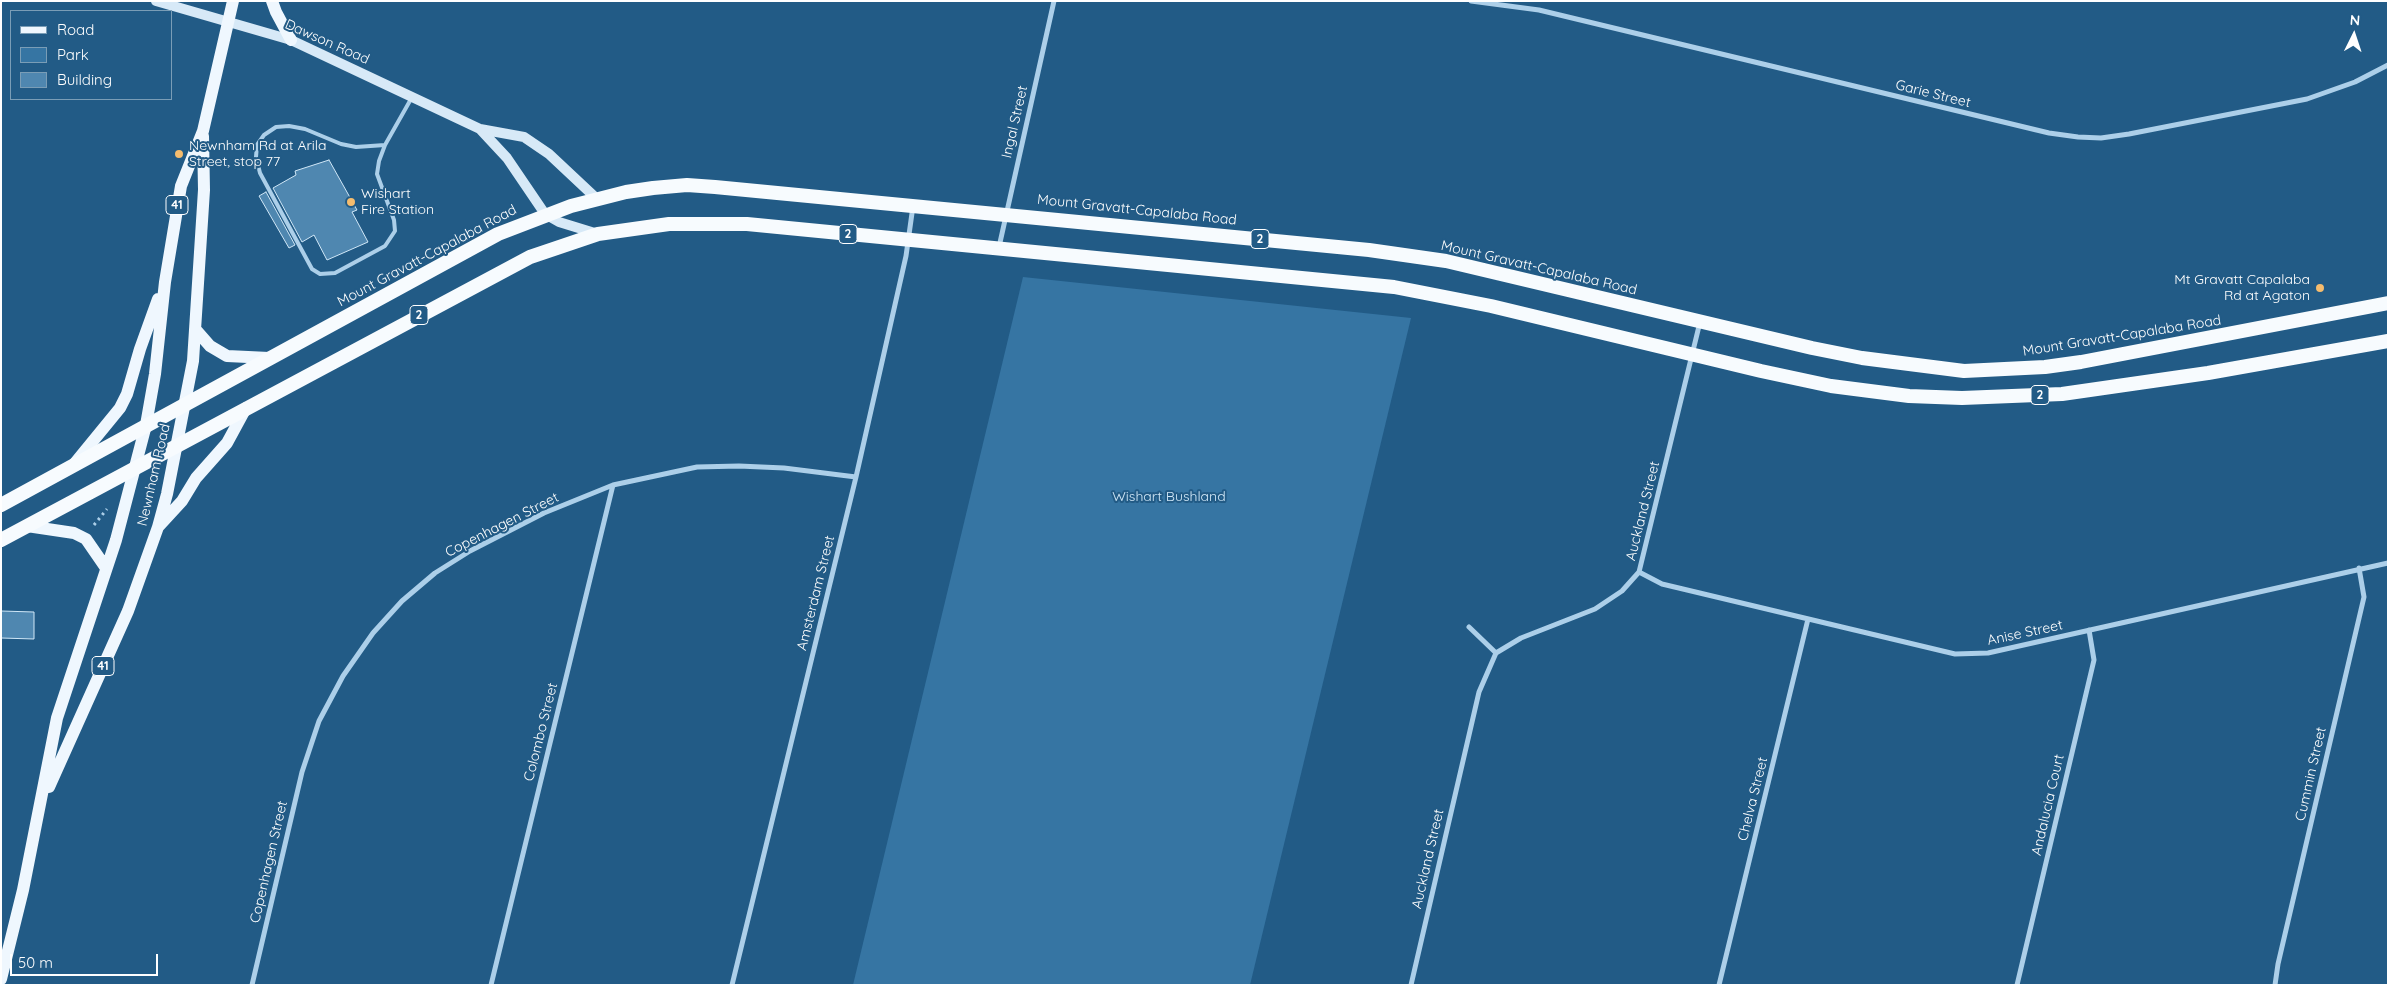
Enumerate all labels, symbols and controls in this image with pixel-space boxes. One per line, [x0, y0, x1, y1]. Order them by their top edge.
legend [10, 10, 172, 100]
north arrow [2329, 10, 2379, 60]
text: N [2349, 11, 2361, 29]
street label: Dawson Road [282, 16, 372, 68]
text: Road [57, 20, 94, 39]
text: Park [57, 45, 89, 64]
text: Building [57, 70, 112, 89]
street label: Garie Street [1894, 77, 1972, 111]
street label: Ingal Street [998, 84, 1032, 160]
place label: Newnham Rd at Arila Street, stop 77 [189, 138, 327, 170]
marker: Newnham Rd at Arila Street, stop 77 [173, 148, 185, 160]
place label: Wishart Fire Station [361, 186, 434, 218]
street label: Mount Gravatt-Capalaba Road [1036, 191, 1238, 229]
road number: 41 [166, 196, 188, 214]
marker: Wishart Fire Station [345, 196, 357, 208]
street label: Mount Gravatt-Capalaba Road [335, 202, 519, 310]
road number: 2 [839, 224, 857, 243]
road number: 2 [1251, 230, 1269, 248]
street label: Mount Gravatt-Capalaba Road [1439, 237, 1639, 299]
place label: Mt Gravatt Capalaba Rd at Agaton [2174, 272, 2310, 304]
marker: Mt Gravatt Capalaba Rd at Agaton [2314, 282, 2326, 294]
road number: 2 [410, 306, 428, 324]
street label: Mount Gravatt-Capalaba Road [2022, 312, 2222, 360]
road number: 2 [2031, 386, 2049, 404]
street label: Newnham Road [134, 422, 174, 528]
street label: Auckland Street [1623, 460, 1663, 562]
street label: Copenhagen Street [442, 489, 562, 561]
park label: Wishart Bushland [1112, 489, 1226, 505]
street label: Amsterdam Street [794, 534, 838, 652]
street label: Anise Street [1986, 617, 2064, 649]
road number: 41 [92, 656, 114, 676]
street label: Colombo Street [521, 681, 561, 783]
street label: Cummin Street [2292, 725, 2330, 823]
street label: Andalucia Court [2028, 753, 2068, 857]
street label: Chelva Street [1734, 755, 1772, 843]
street label: Copenhagen Street [247, 799, 291, 925]
street label: Auckland Street [1408, 807, 1448, 911]
scale bar [12, 944, 160, 976]
text: 50 m [18, 953, 53, 972]

